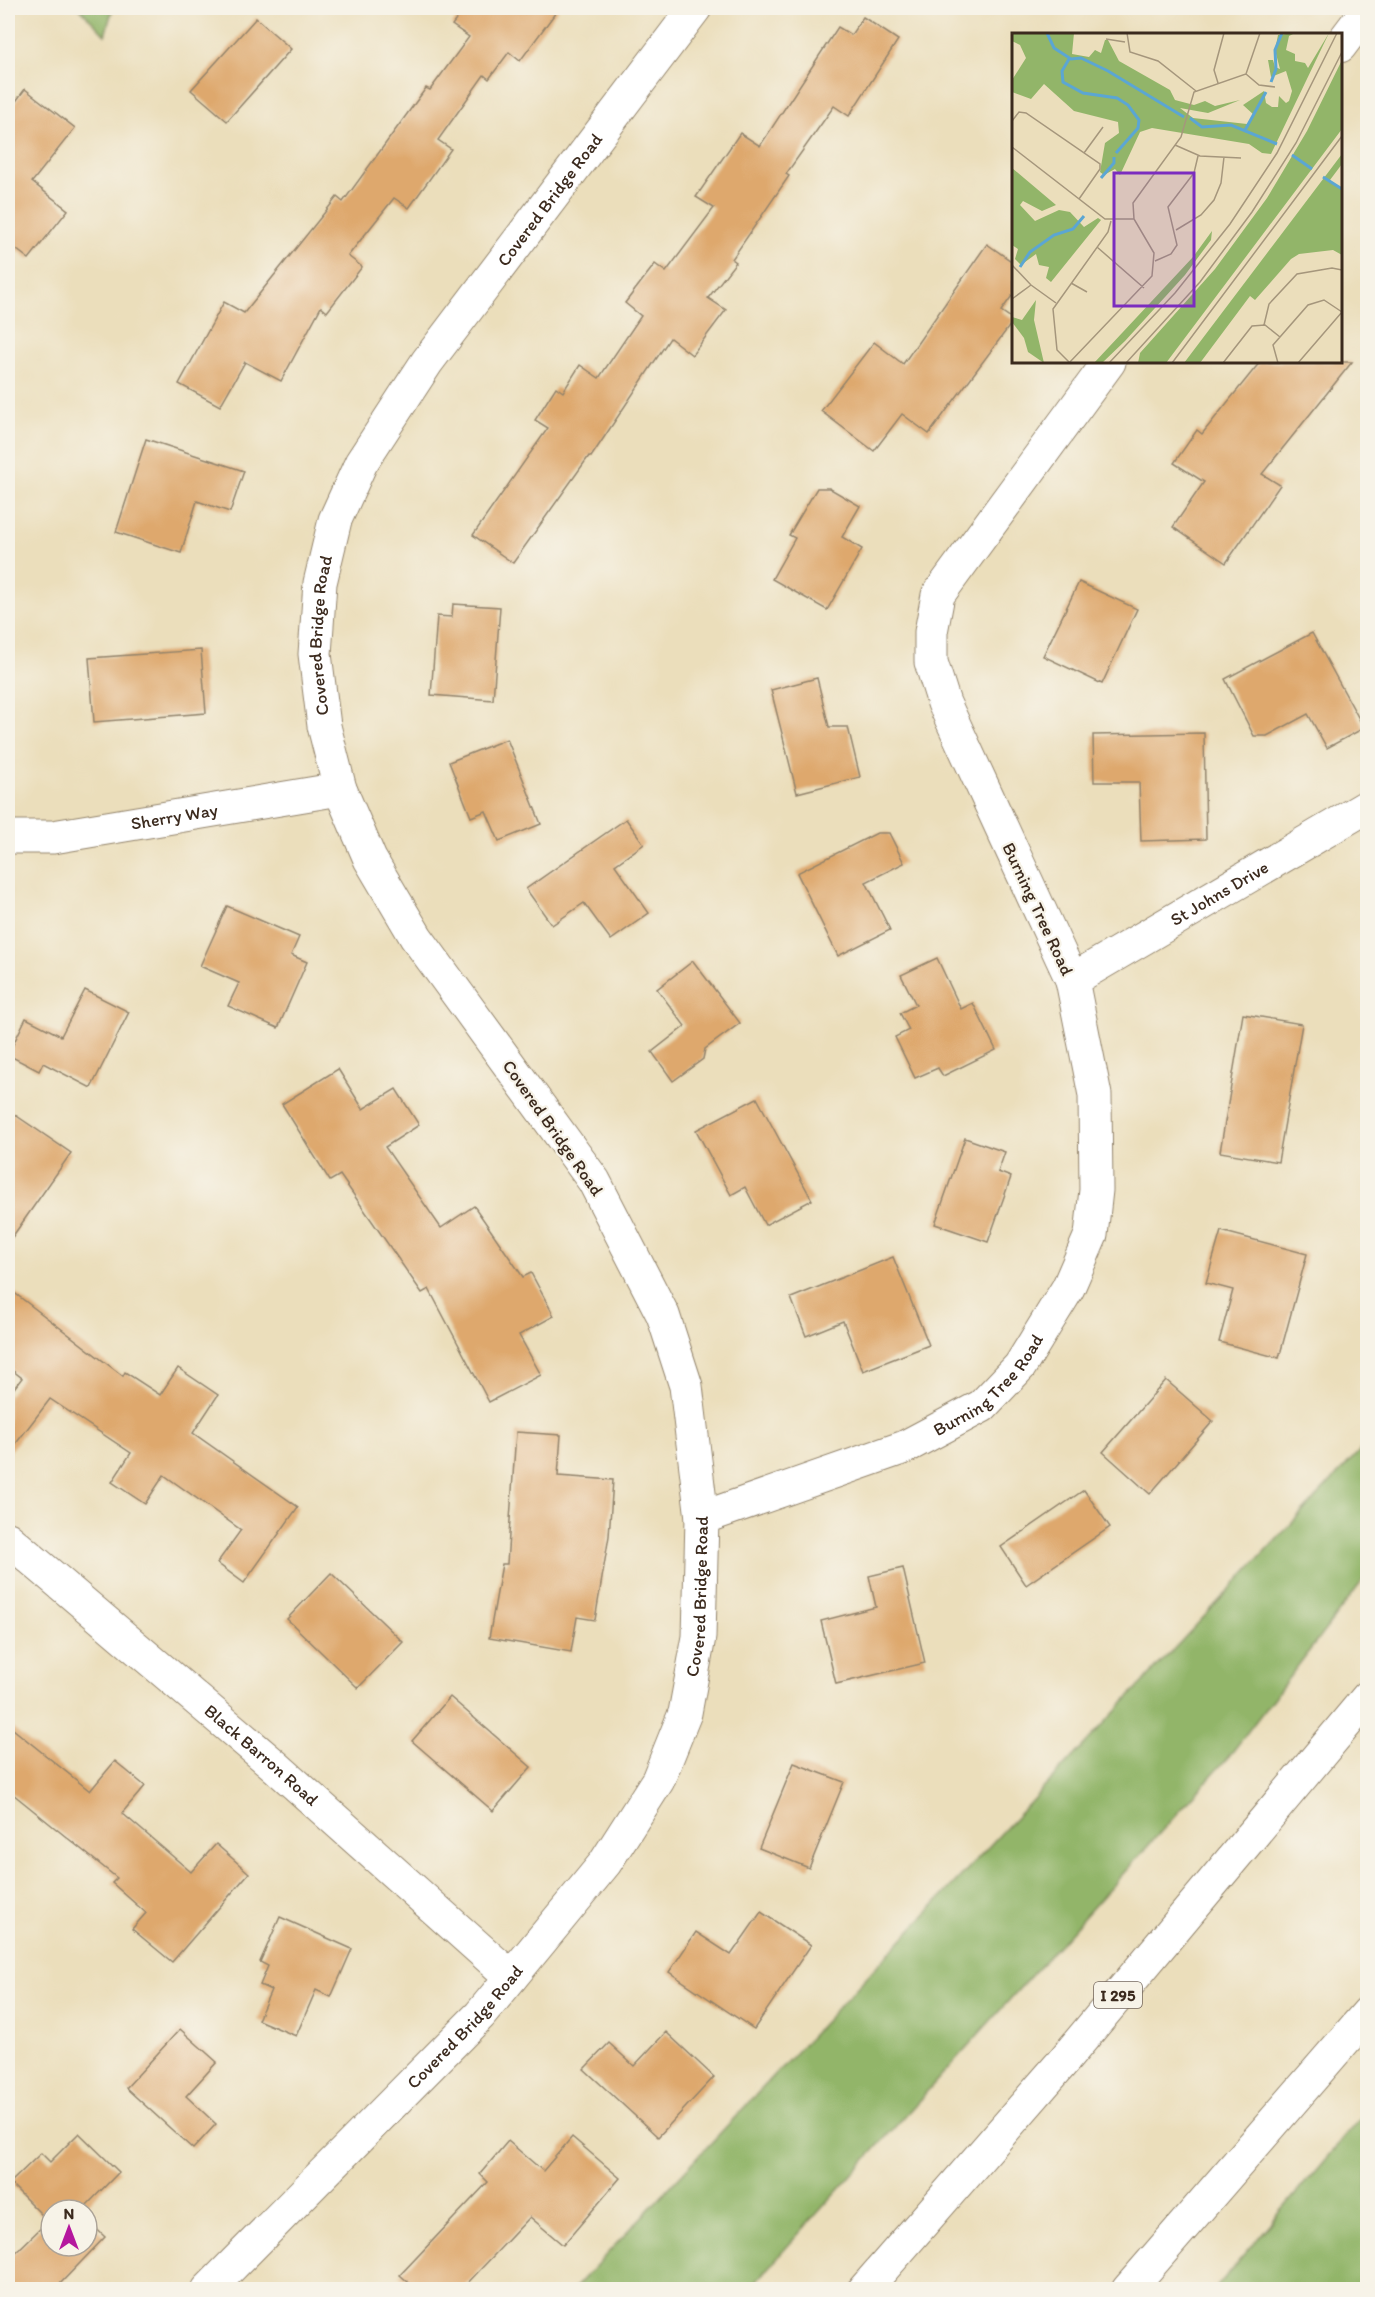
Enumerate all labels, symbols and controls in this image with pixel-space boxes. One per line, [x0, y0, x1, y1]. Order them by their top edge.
inset map [1012, 33, 1342, 363]
street label: Covered Bridge Road [492, 129, 607, 271]
street label: Covered Bridge Road [304, 553, 337, 717]
street label: Sherry Way [129, 799, 220, 835]
street label: Burning Tree Road [998, 839, 1078, 979]
street label: St Johns Drive [1166, 856, 1272, 931]
street label: Covered Bridge Road [498, 1056, 608, 1200]
street label: Burning Tree Road [930, 1330, 1048, 1441]
street label: Covered Bridge Road [681, 1516, 713, 1679]
street label: Black Barron Road [200, 1700, 323, 1811]
street label: Covered Bridge Road [402, 1960, 528, 2093]
road number: I 295 [1094, 1982, 1142, 2008]
north arrow [39, 2198, 99, 2258]
text: N [64, 2204, 74, 2223]

